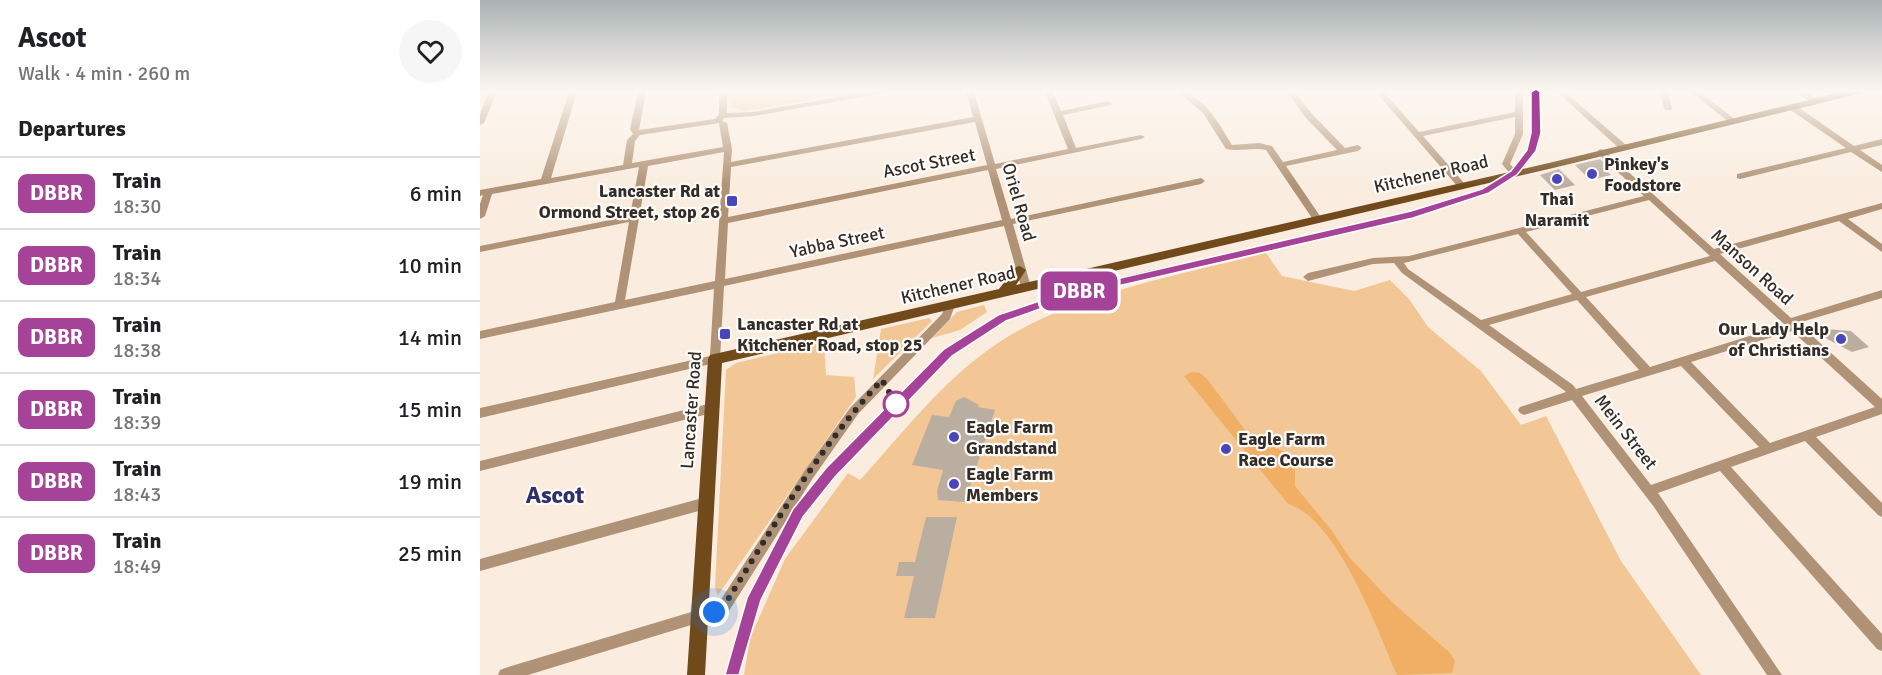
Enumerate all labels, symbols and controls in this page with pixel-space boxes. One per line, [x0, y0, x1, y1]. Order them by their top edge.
button: heart [399, 20, 462, 83]
text: Ascot [18, 21, 86, 55]
text: Walk · 4 min · 260 m [18, 61, 190, 86]
text: Departures [18, 115, 126, 142]
street label: Ascot Street [881, 143, 977, 183]
street label: Kitchener Road [1372, 150, 1490, 198]
place label: Pinkey's Foodstore [1604, 153, 1681, 196]
street label: Oriel Road [997, 160, 1041, 244]
text: Train [113, 167, 161, 194]
marker: Pinkey's Foodstore [1585, 167, 1599, 181]
marker: Thai Naramit [1550, 172, 1564, 186]
text: DBBR [30, 180, 83, 206]
text: 6 min [410, 180, 462, 207]
place label: Lancaster Rd at Ormond Street, stop 26 [539, 180, 720, 223]
place label: Thai Naramit [1525, 188, 1590, 231]
text: 18:30 [113, 194, 161, 219]
marker: Lancaster Rd at Ormond Street, stop 26 [725, 194, 739, 208]
street label: Yabba Street [788, 221, 886, 263]
street label: Manson Road [1706, 224, 1798, 310]
text: Train [113, 239, 161, 266]
text: DBBR [30, 252, 83, 278]
text: 10 min [398, 252, 462, 279]
street label: Kitchener Road [899, 261, 1017, 309]
text: 18:34 [113, 266, 161, 291]
line badge: DBBR [1037, 272, 1121, 310]
text: DBBR [1053, 278, 1105, 304]
text: Train [113, 311, 161, 338]
place label: Lancaster Rd at Kitchener Road, stop 25 [737, 313, 923, 356]
place label: Our Lady Help of Christians [1718, 318, 1829, 361]
text: DBBR [30, 324, 83, 350]
text: 14 min [398, 324, 462, 351]
marker: Lancaster Rd at Kitchener Road, stop 25 [718, 327, 732, 341]
marker: Our Lady Help of Christians [1834, 332, 1848, 346]
text: 18:38 [113, 338, 161, 363]
street label: Lancaster Road [676, 350, 706, 470]
text: Train [113, 383, 161, 410]
street label: Mein Street [1590, 390, 1662, 474]
unlabelled marker [883, 391, 909, 417]
text: DBBR [30, 396, 83, 422]
text: 15 min [398, 396, 462, 423]
text: 18:39 [113, 410, 161, 435]
place label: Eagle Farm Grandstand [966, 416, 1057, 459]
place label: Eagle Farm Race Course [1238, 428, 1334, 471]
marker: Eagle Farm Grandstand [947, 430, 961, 444]
marker: Eagle Farm Race Course [1219, 442, 1233, 456]
text: Train [113, 455, 161, 482]
place label: Eagle Farm Members [966, 463, 1053, 506]
text: DBBR [30, 468, 83, 494]
text: 19 min [398, 468, 462, 495]
marker: Eagle Farm Members [947, 477, 961, 491]
district label: Ascot [526, 480, 584, 510]
text: 18:43 [113, 482, 161, 507]
text: Train [113, 527, 161, 554]
text: DBBR [30, 540, 83, 566]
text: 25 min [398, 540, 462, 567]
text: 18:49 [113, 554, 161, 579]
your location [699, 597, 729, 627]

